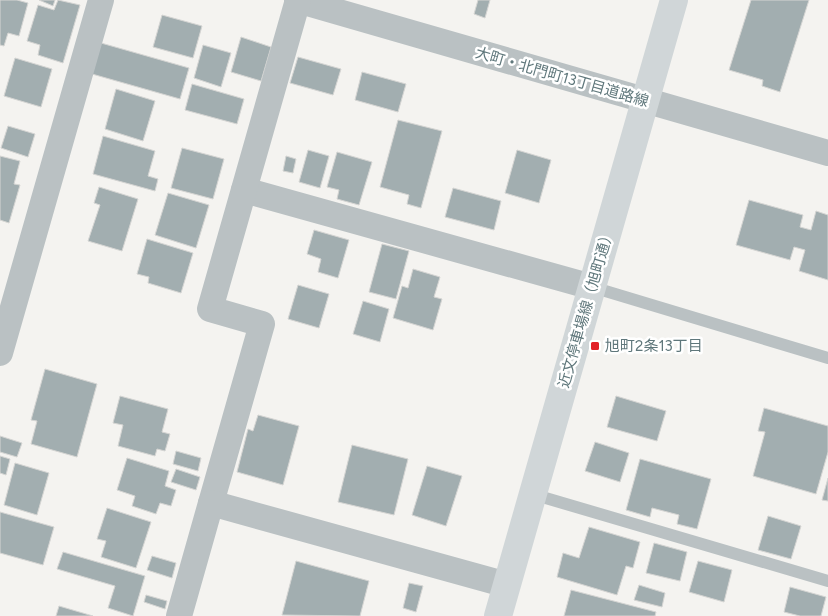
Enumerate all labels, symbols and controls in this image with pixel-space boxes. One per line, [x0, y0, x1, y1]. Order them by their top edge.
street label: 大町・北門町13丁目道路線 [473, 44, 651, 110]
street label: 近文停車場線（旭町通） [555, 226, 617, 390]
place label: 旭町2条13丁目 [605, 337, 703, 355]
marker: 旭町2条13丁目 [589, 340, 601, 352]

